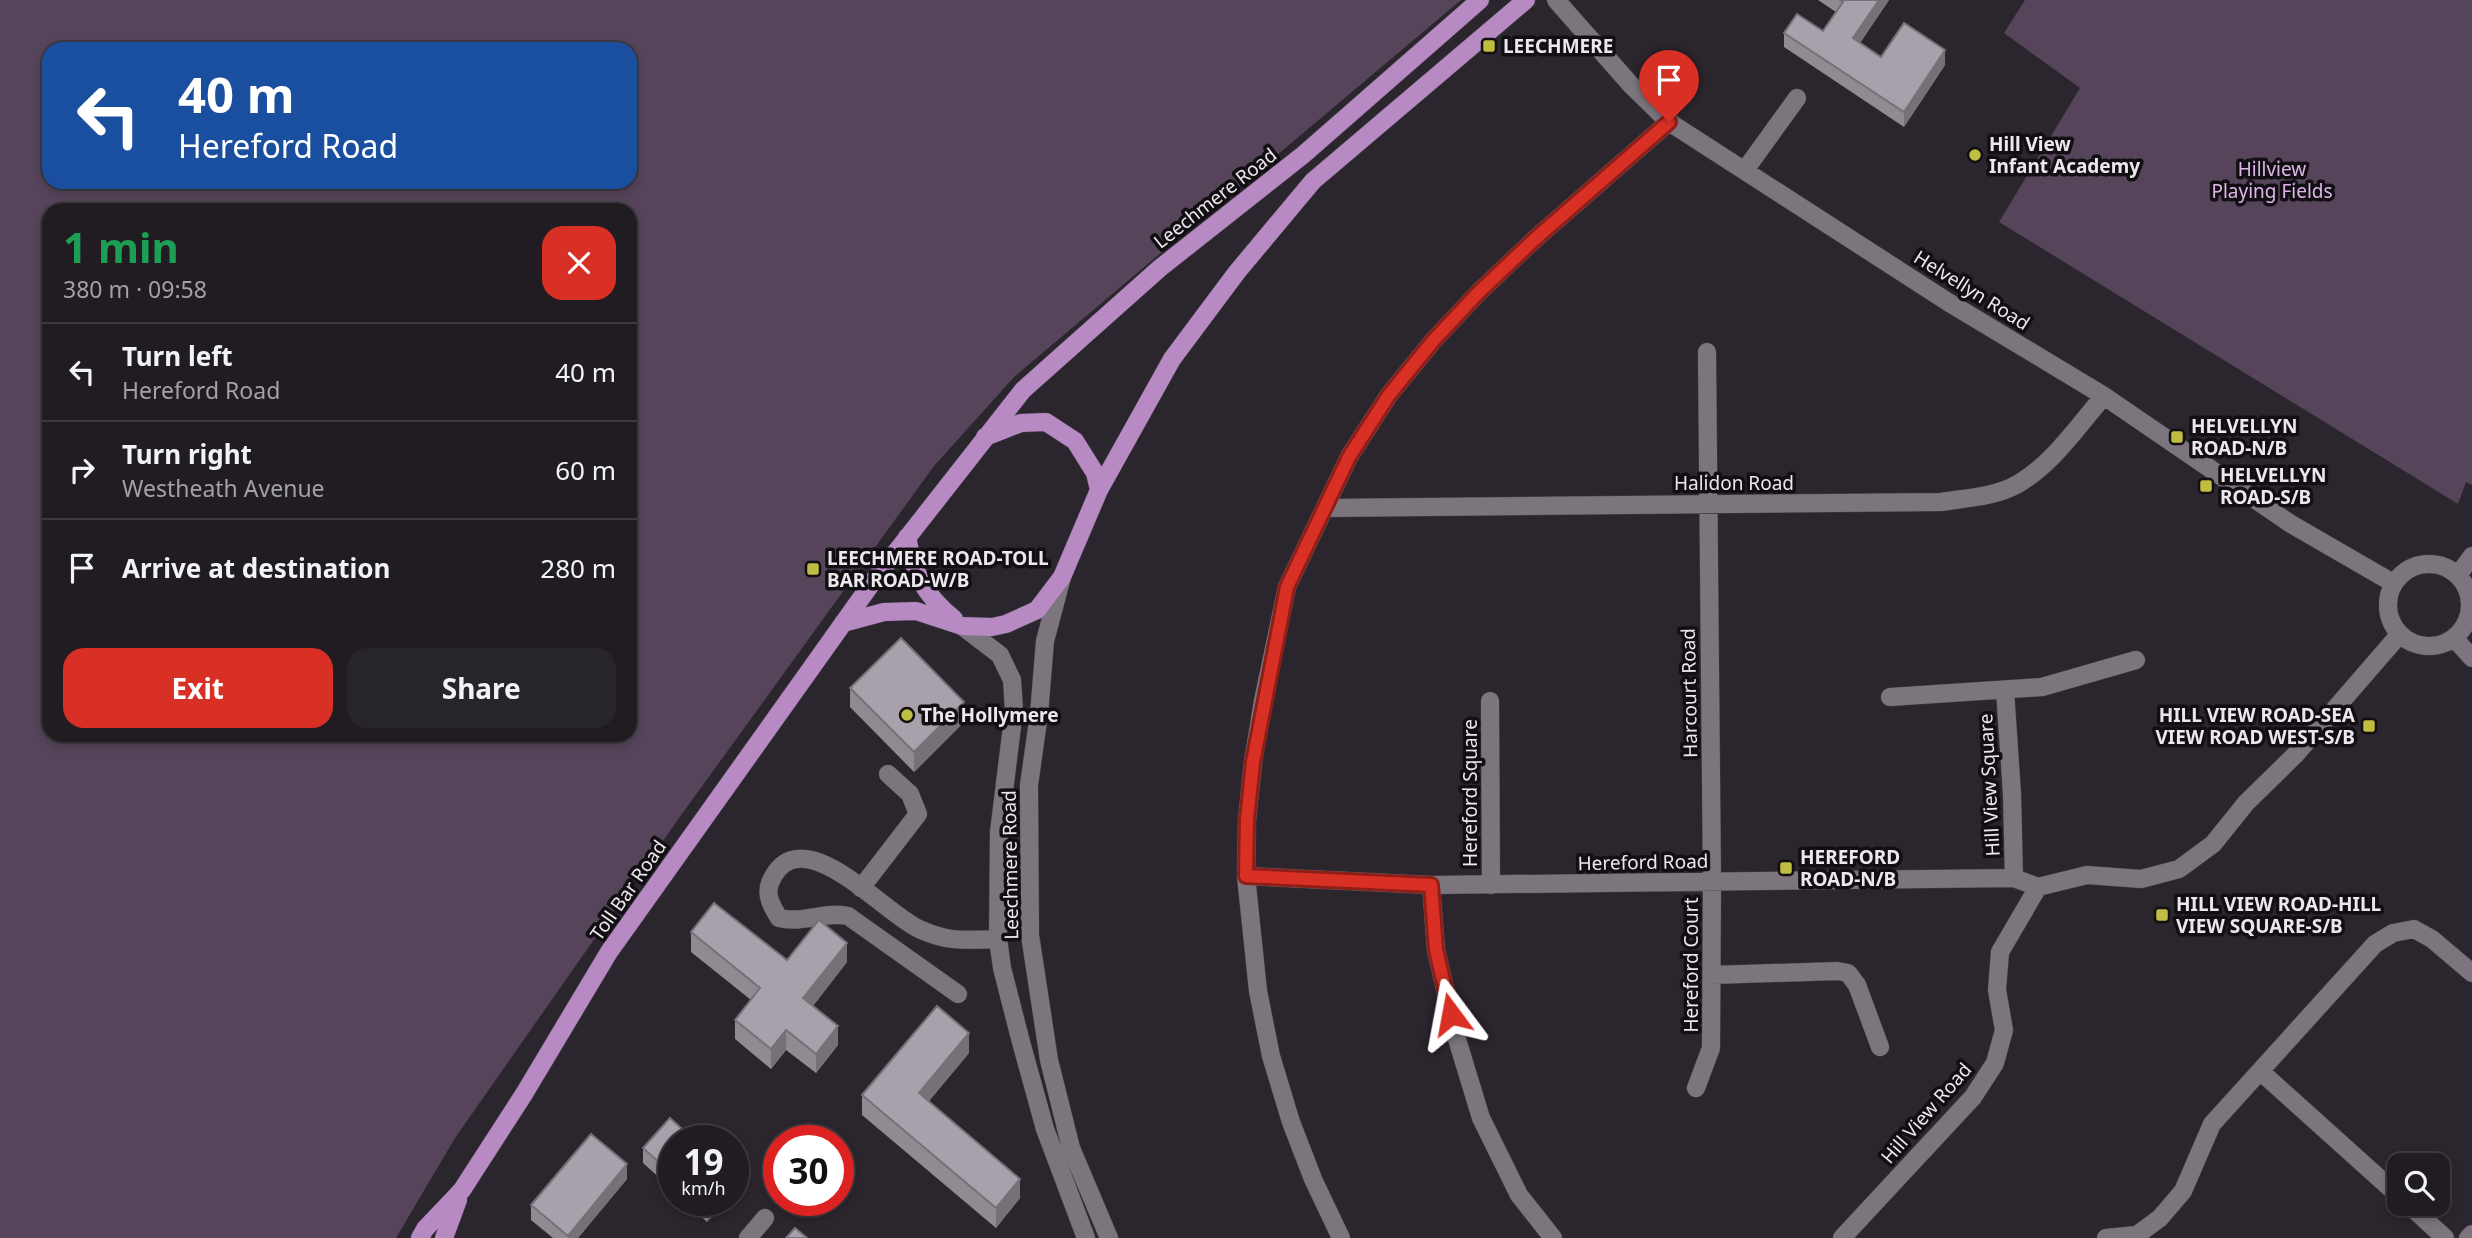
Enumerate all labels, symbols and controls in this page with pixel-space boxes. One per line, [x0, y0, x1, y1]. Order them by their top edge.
place label: LEECHMERE [1503, 33, 1613, 59]
marker: LEECHMERE [1481, 38, 1497, 54]
pin [1639, 50, 1699, 122]
text: 40 m [178, 61, 295, 127]
icon: arrive [1650, 61, 1688, 99]
icon: left [63, 70, 154, 161]
text: Hereford Road [178, 124, 398, 167]
place label: Hill View Infant Academy [1989, 131, 2140, 179]
street label: Leechmere Road [1148, 142, 1282, 254]
marker: Hill View Infant Academy [1967, 147, 1983, 163]
park label: Hillview Playing Fields [2211, 156, 2333, 204]
text: 1 min [63, 218, 179, 275]
button: close [542, 226, 616, 300]
street label: Helvellyn Road [1909, 244, 2035, 336]
text: 380 m · 09:58 [63, 273, 207, 305]
text: Turn left [122, 338, 233, 374]
icon: left [63, 353, 101, 391]
text: 40 m [555, 354, 616, 390]
text: Hereford Road [122, 374, 280, 406]
place label: HELVELLYN ROAD-N/B [2191, 413, 2297, 461]
marker: HELVELLYN ROAD-N/B [2169, 429, 2185, 445]
text: Turn right [122, 436, 252, 472]
icon: right [63, 451, 101, 489]
text: 60 m [555, 452, 616, 488]
place label: HELVELLYN ROAD-S/B [2220, 462, 2326, 510]
street label: Halidon Road [1674, 470, 1794, 496]
text: Westheath Avenue [122, 472, 325, 504]
marker: HELVELLYN ROAD-S/B [2198, 478, 2214, 494]
place label: LEECHMERE ROAD-TOLL BAR ROAD-W/B [827, 545, 1049, 593]
icon: arrive [63, 549, 101, 587]
text: Arrive at destination [122, 550, 391, 586]
text: 280 m [540, 550, 616, 586]
marker: LEECHMERE ROAD-TOLL BAR ROAD-W/B [805, 561, 821, 577]
street label: Harcourt Road [1675, 628, 1703, 758]
button: Exit [63, 648, 333, 728]
button: Share [347, 648, 616, 728]
place label: The Hollymere [921, 702, 1059, 728]
place label: HILL VIEW ROAD-SEA VIEW ROAD WEST-S/B [2155, 702, 2356, 750]
marker: The Hollymere [899, 707, 915, 723]
street label: Hill View Square [1972, 713, 2006, 857]
marker: HILL VIEW ROAD-SEA VIEW ROAD WEST-S/B [2361, 718, 2377, 734]
street label: Hereford Square [1457, 719, 1483, 867]
street label: Leechmere Road [996, 790, 1024, 940]
street label: Toll Bar Road [584, 835, 672, 945]
place label: HEREFORD ROAD-N/B [1800, 844, 1900, 892]
street label: Hereford Road [1577, 848, 1709, 876]
marker: HEREFORD ROAD-N/B [1778, 860, 1794, 876]
place label: HILL VIEW ROAD-HILL VIEW SQUARE-S/B [2176, 891, 2382, 939]
street label: Hereford Court [1678, 897, 1704, 1033]
marker: HILL VIEW ROAD-HILL VIEW SQUARE-S/B [2154, 907, 2170, 923]
position arrow [1414, 977, 1488, 1051]
street label: Hill View Road [1875, 1057, 1977, 1169]
speed limit sign: 30 [763, 1125, 854, 1216]
text: 19 [683, 1138, 724, 1185]
map controls [2387, 1153, 2450, 1216]
button: search [2387, 1153, 2450, 1216]
text: km/h [681, 1176, 726, 1200]

